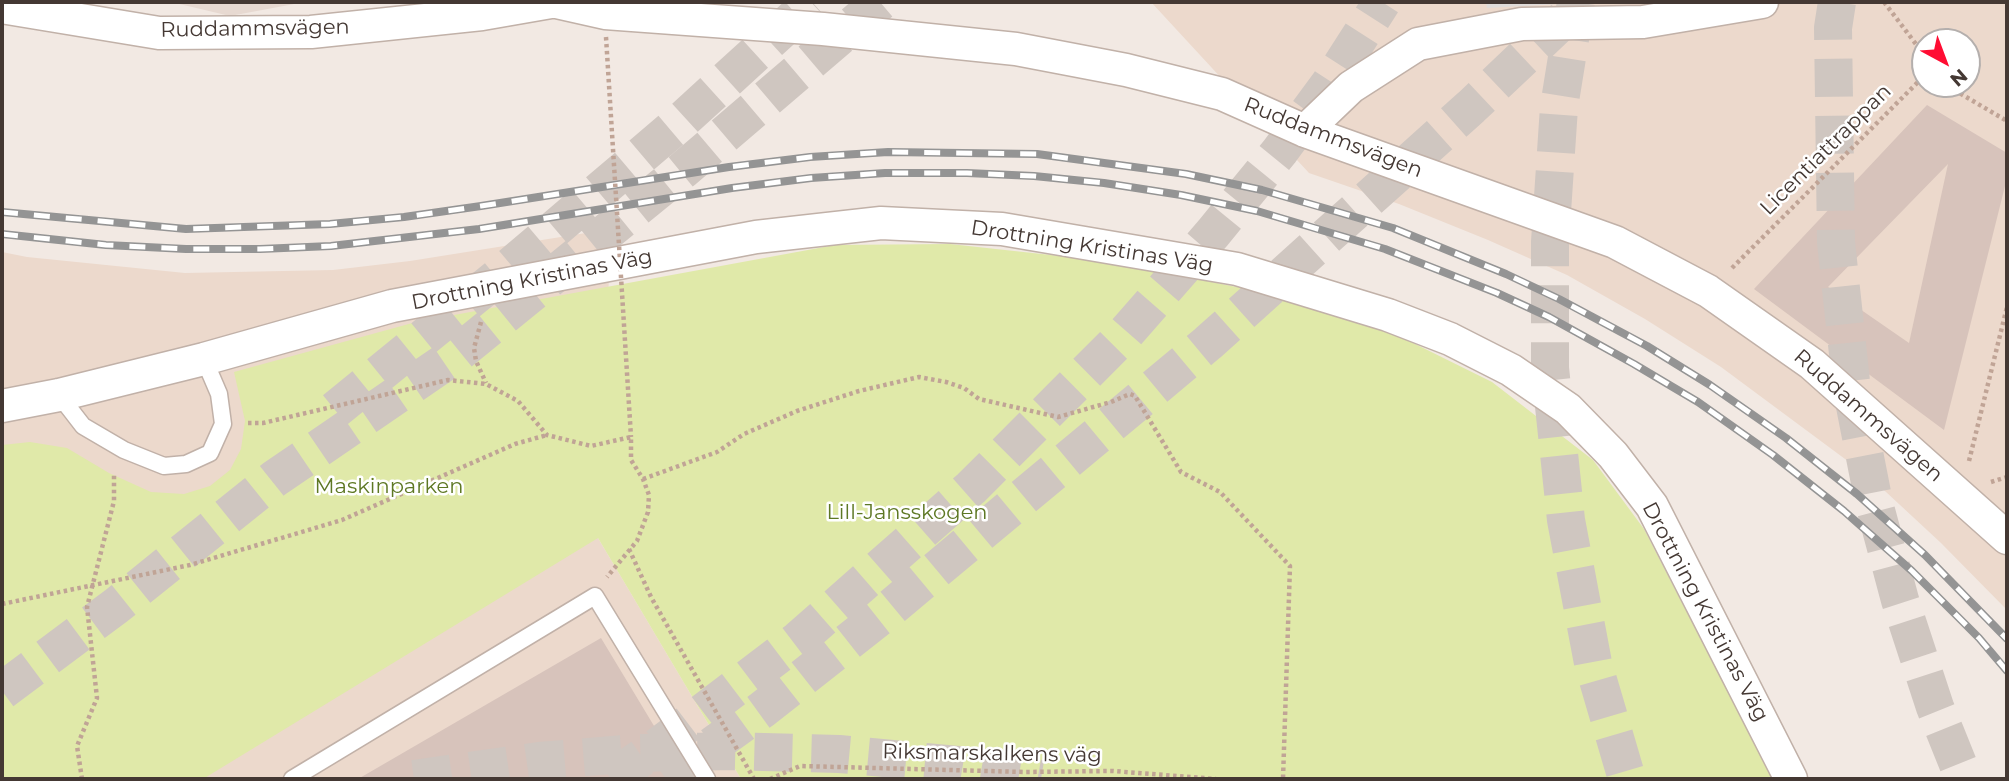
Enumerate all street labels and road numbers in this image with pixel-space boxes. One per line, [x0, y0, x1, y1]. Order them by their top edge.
street label: Ruddammsvägen [160, 15, 350, 43]
street label: Licentiattrappan [1755, 79, 1897, 221]
street label: Ruddammsvägen [1240, 92, 1426, 184]
street label: Drottning Kristinas Väg [969, 215, 1215, 279]
street label: Drottning Kristinas Väg [409, 244, 655, 316]
street label: Ruddammsvägen [1788, 344, 1948, 488]
street label: Drottning Kristinas Väg [1636, 498, 1774, 726]
street label: Riksmarskalkens väg [882, 739, 1102, 769]

